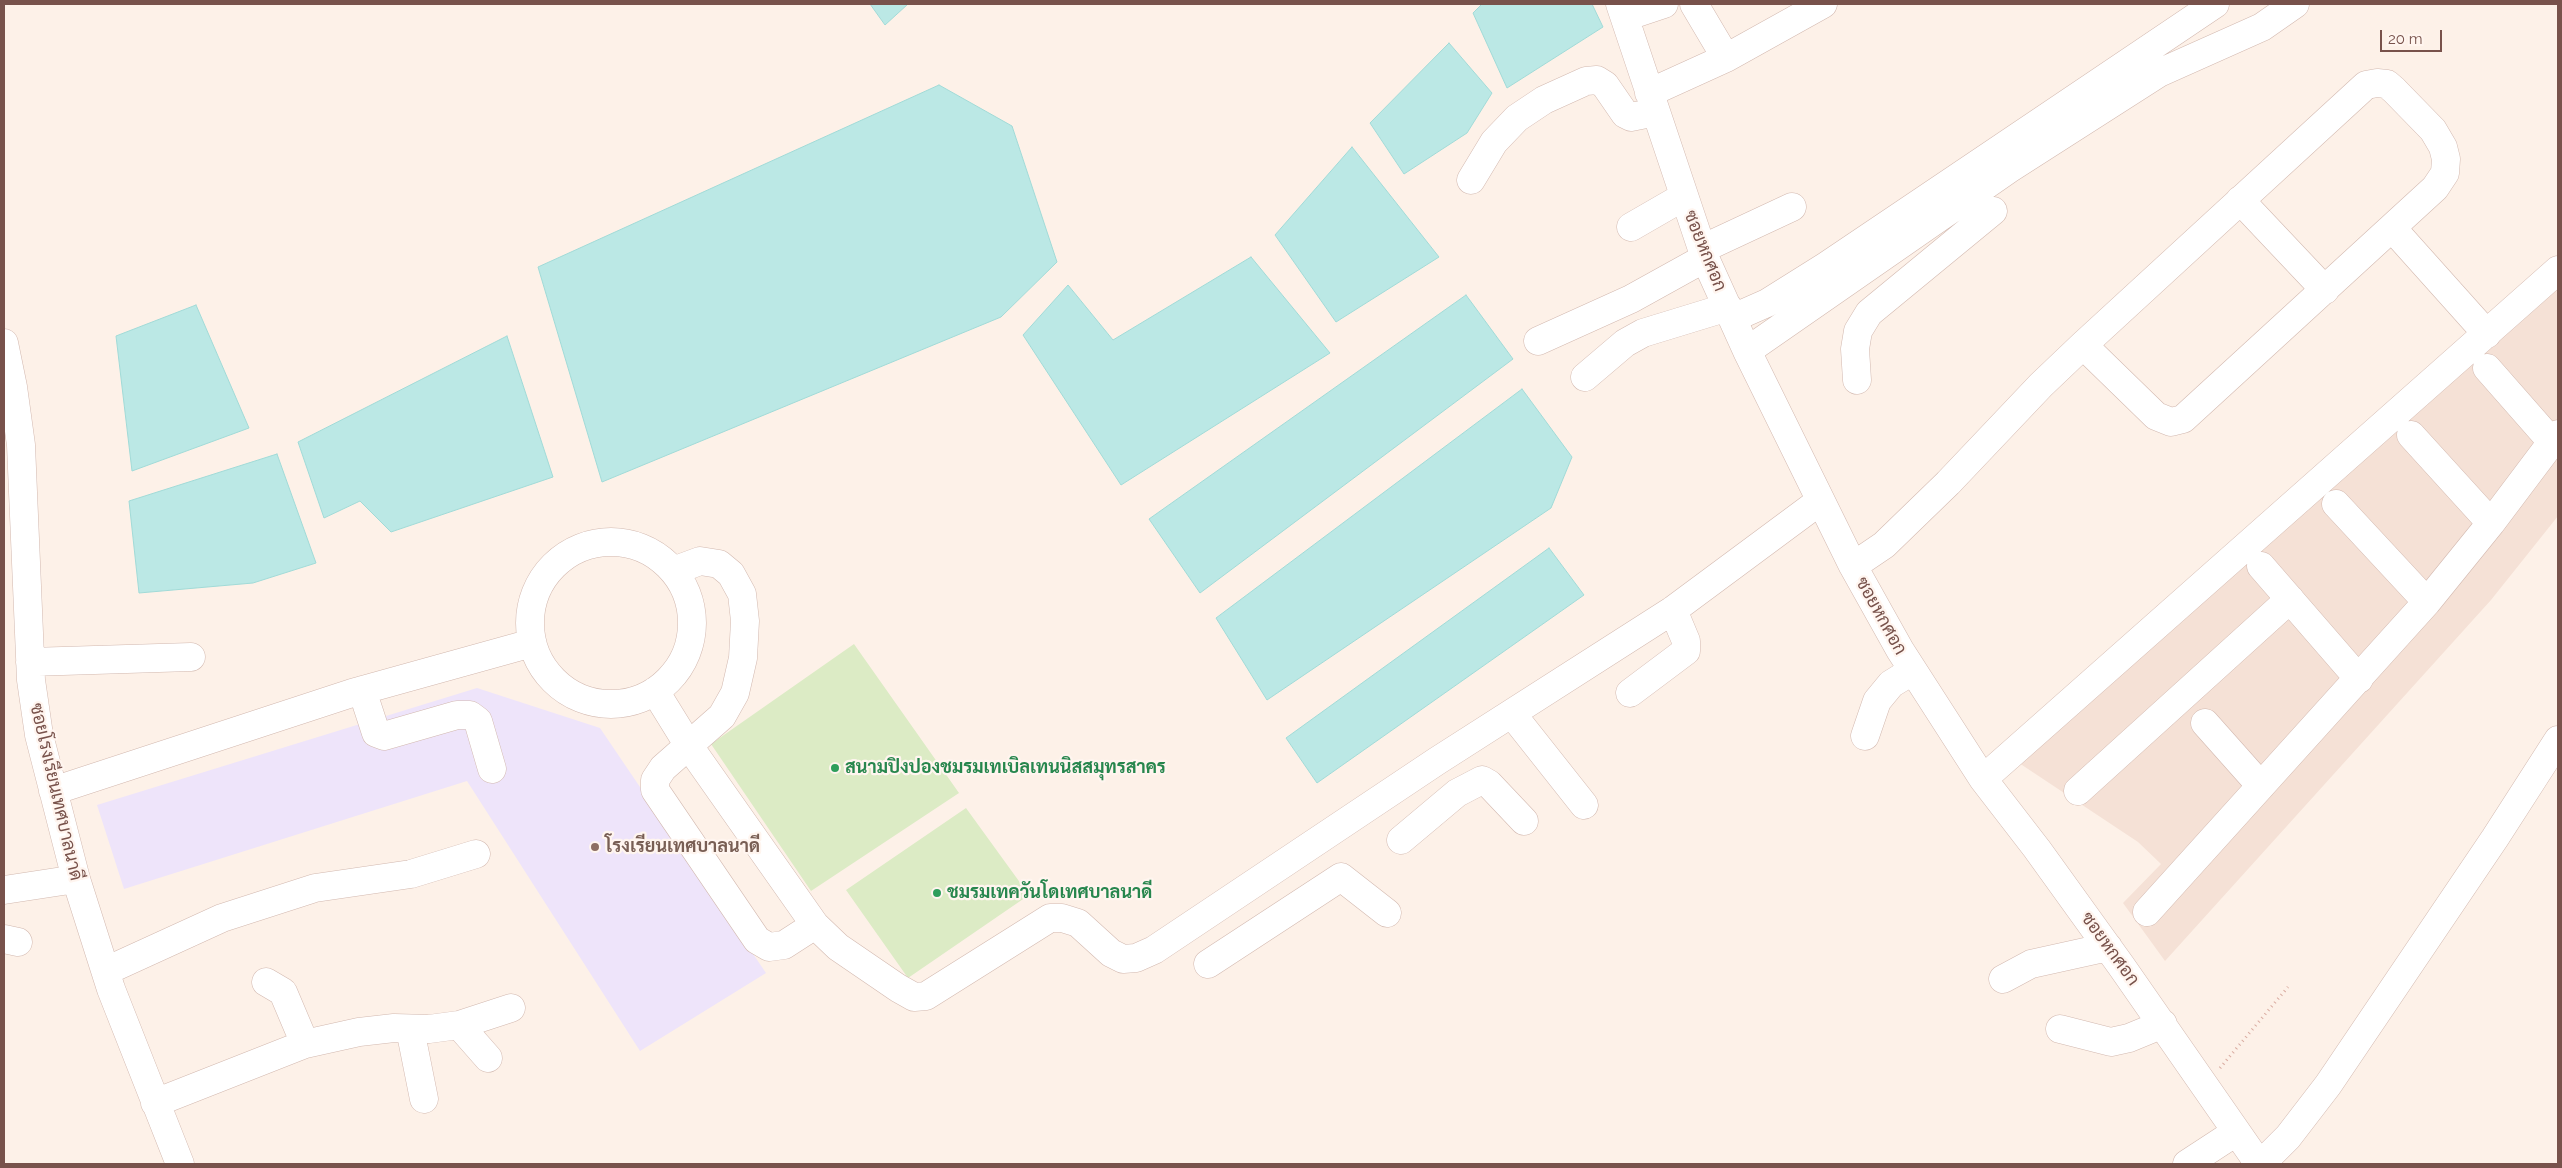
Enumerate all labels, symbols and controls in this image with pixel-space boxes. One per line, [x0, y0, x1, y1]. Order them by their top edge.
scale bar [2382, 20, 2444, 52]
text: 20 m [2388, 30, 2423, 48]
street label: ซอยหกศอก [1679, 207, 1731, 295]
street label: ซอยหกศอก [1851, 573, 1911, 659]
street label: ซอยโรงเรียนเทศบาลนาดี [25, 701, 87, 883]
place label: สนามปิงปองชมรมเทเบิลเทนนิสสมุทรสาคร [845, 757, 1166, 779]
marker: สนามปิงปองชมรมเทเบิลเทนนิสสมุทรสาคร [829, 762, 841, 774]
place label: โรงเรียนเทศบาลนาดี [605, 836, 760, 858]
marker: โรงเรียนเทศบาลนาดี [589, 841, 601, 853]
place label: ชมรมเทควันโดเทศบาลนาดี [947, 882, 1152, 904]
marker: ชมรมเทควันโดเทศบาลนาดี [931, 887, 943, 899]
street label: ซอยหกศอก [2076, 908, 2144, 990]

